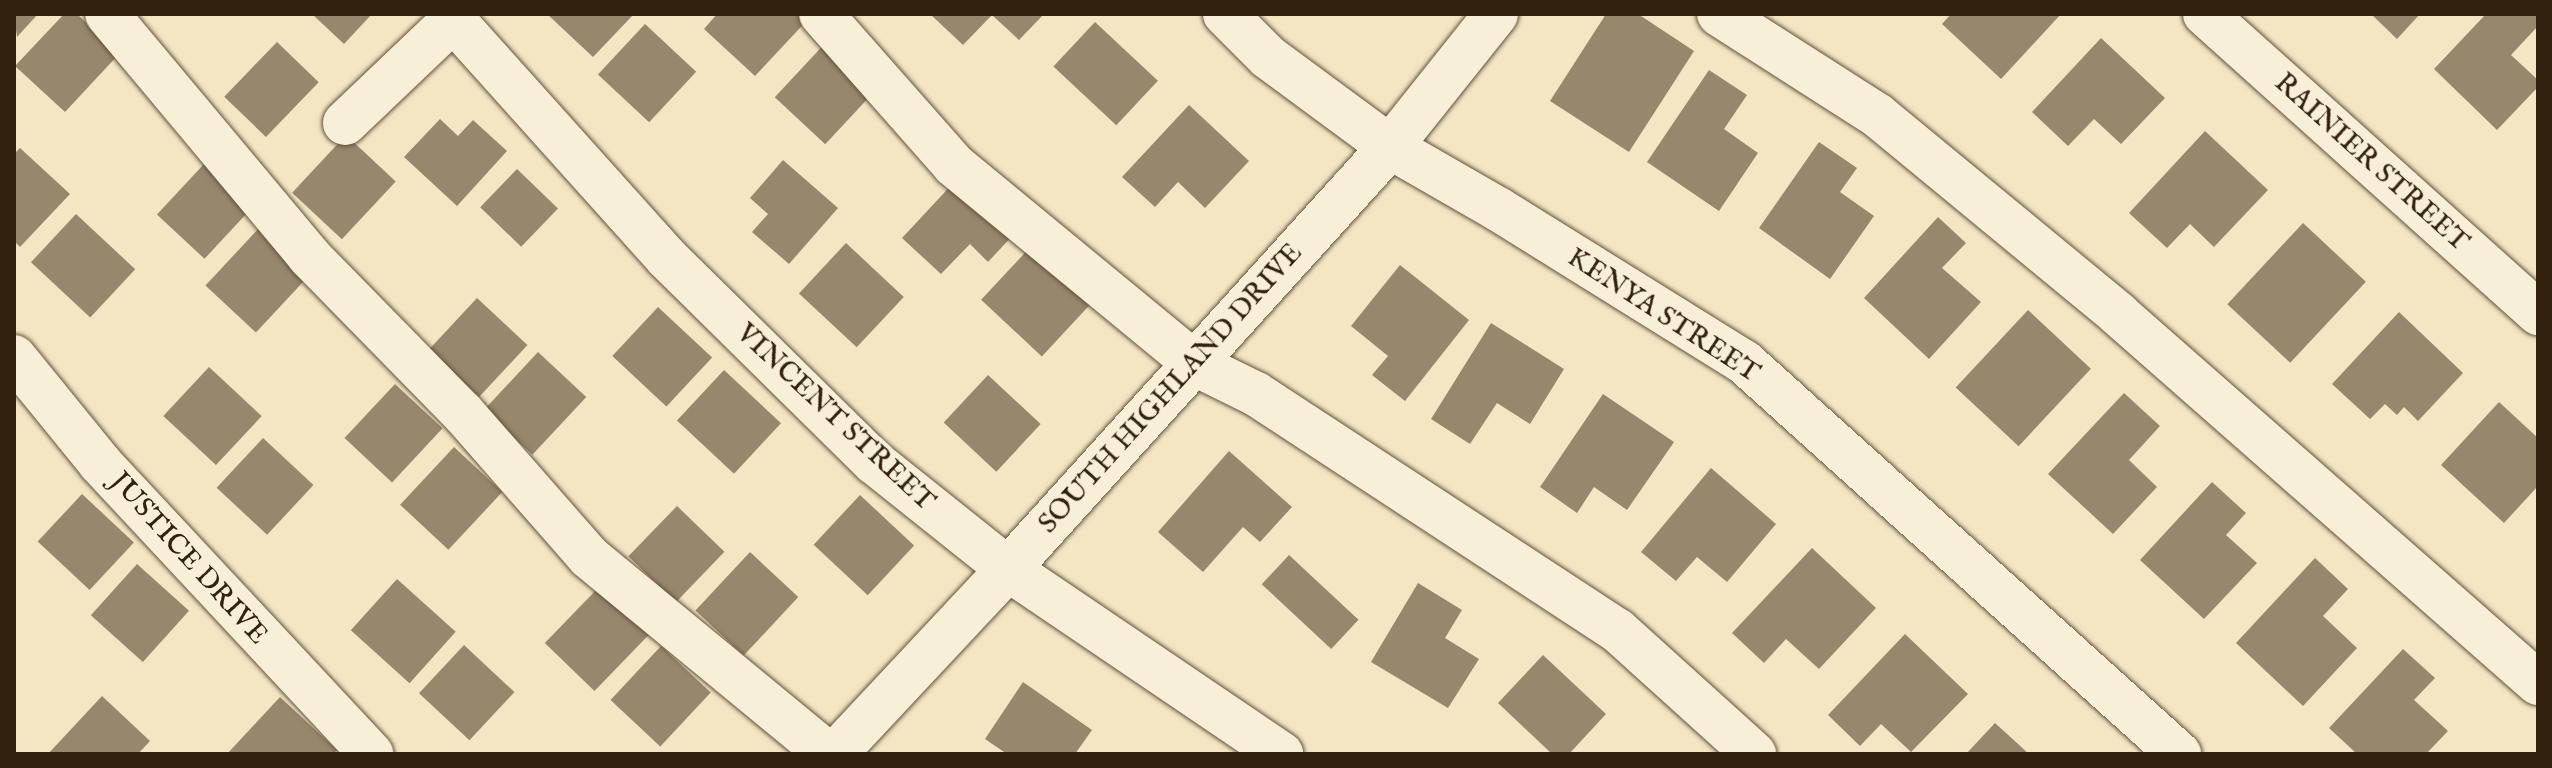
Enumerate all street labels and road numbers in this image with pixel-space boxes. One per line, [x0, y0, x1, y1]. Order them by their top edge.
street label: RAINIER STREET [2267, 67, 2475, 259]
street label: SOUTH HIGHLAND DRIVE [1032, 237, 1310, 541]
street label: KENYA STREET [1561, 241, 1765, 391]
street label: VINCENT STREET [729, 317, 941, 519]
street label: JUSTICE DRIVE [102, 466, 274, 652]

